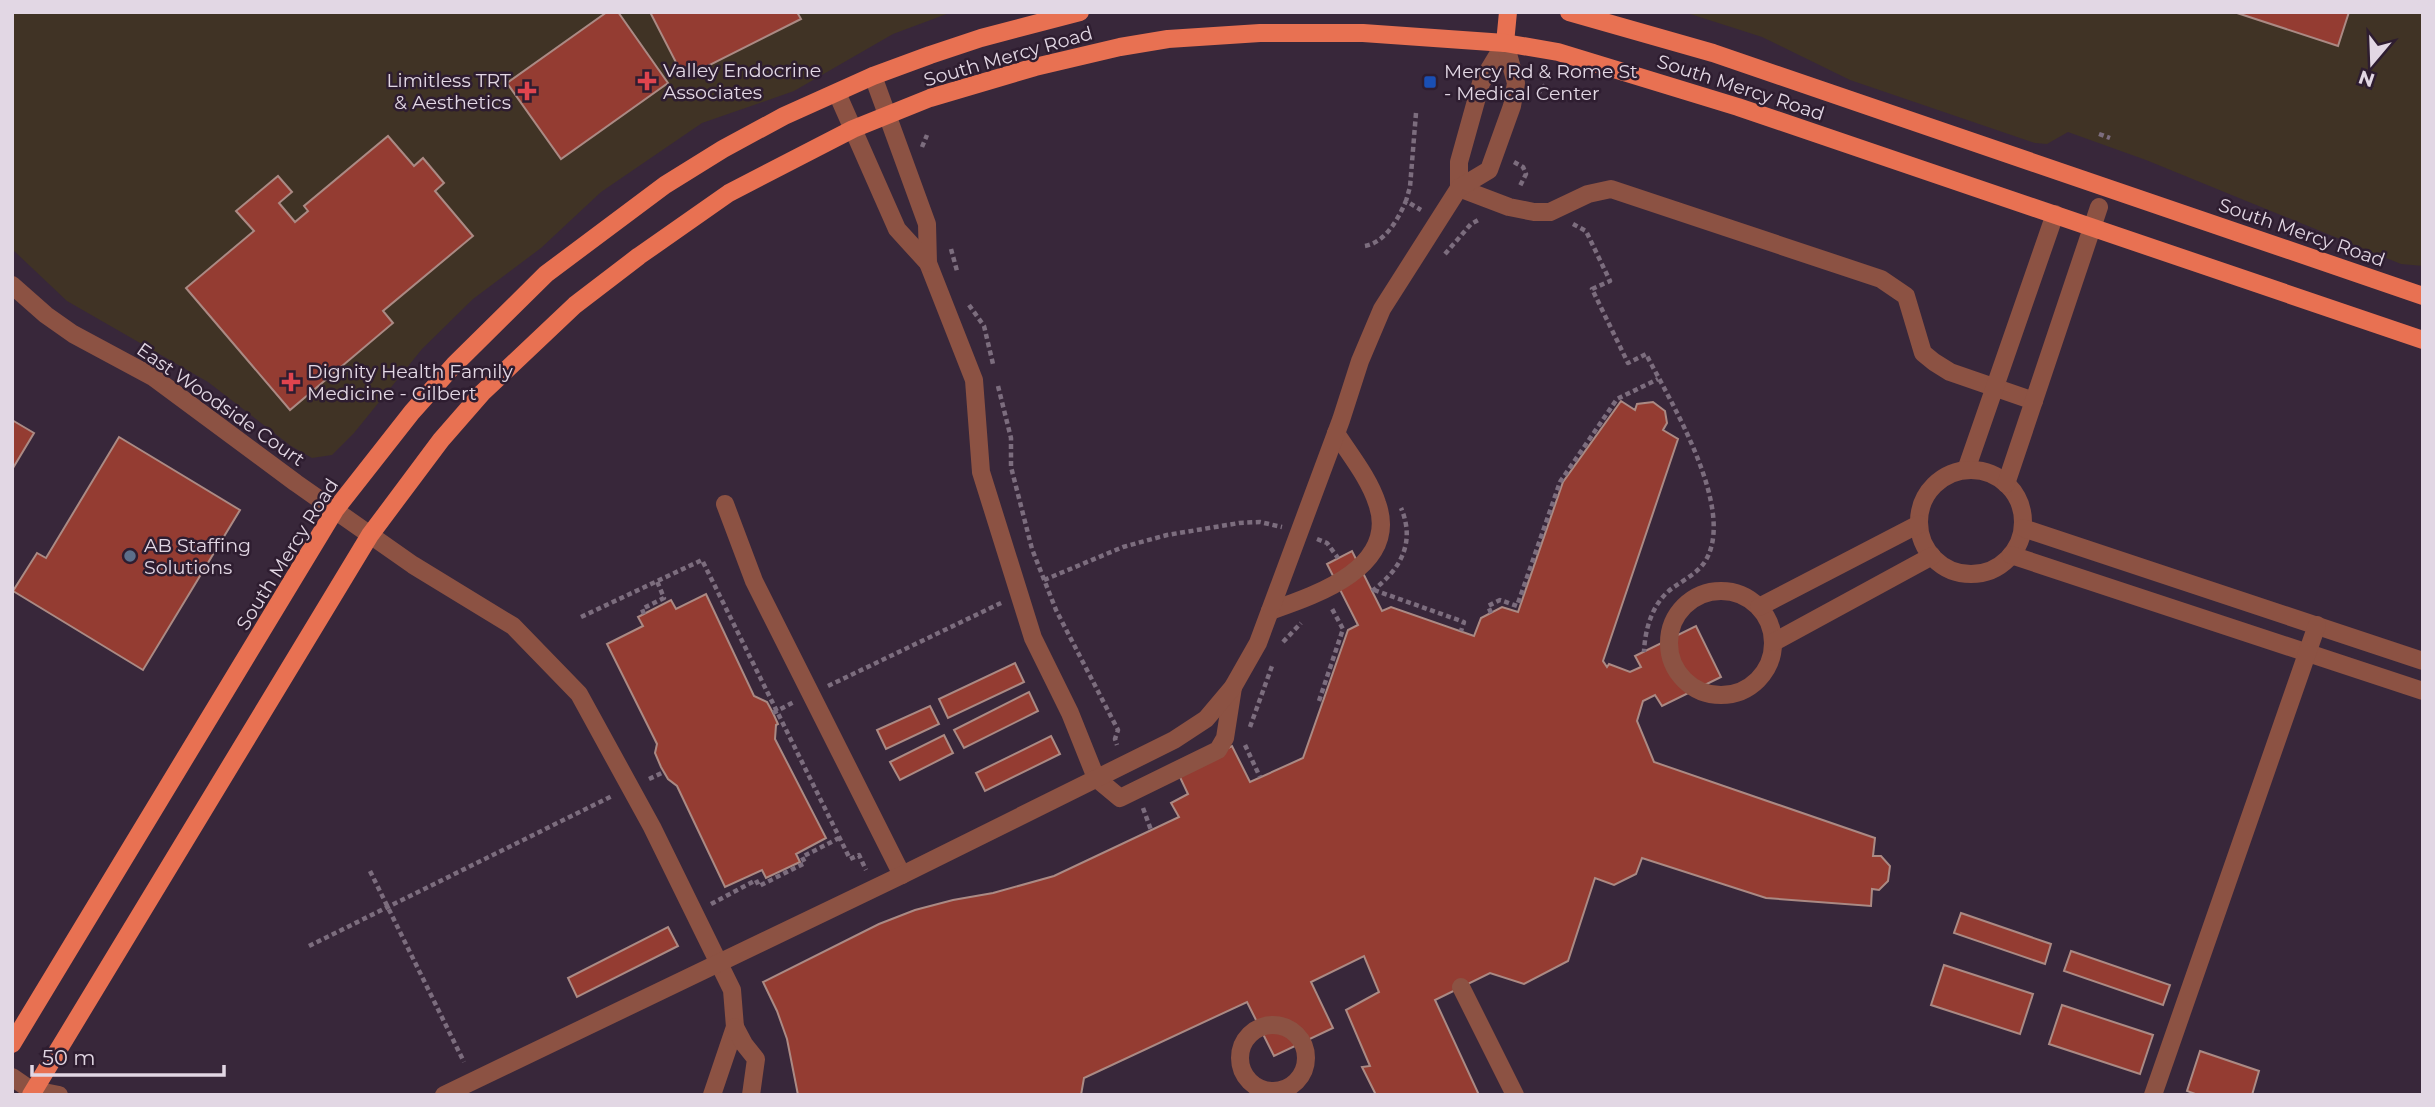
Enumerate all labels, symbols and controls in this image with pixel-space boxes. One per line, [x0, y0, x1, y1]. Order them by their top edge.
street label: South Mercy Road [921, 21, 1095, 92]
north arrow [2337, 28, 2407, 98]
street label: South Mercy Road [1654, 50, 1827, 125]
place label: Valley Endocrine Associates [663, 59, 821, 104]
place label: Mercy Rd & Rome St - Medical Center [1444, 60, 1638, 105]
text: N [2356, 65, 2378, 92]
place label: Limitless TRT & Aesthetics [386, 69, 511, 114]
marker: Valley Endocrine Associates [637, 71, 657, 91]
marker: Mercy Rd & Rome St - Medical Center [1422, 74, 1438, 90]
marker: Limitless TRT & Aesthetics [517, 81, 537, 101]
street label: South Mercy Road [2216, 193, 2388, 272]
street label: East Woodside Court [132, 338, 309, 471]
place label: Dignity Health Family Medicine - Gilbert [307, 360, 513, 405]
marker: Dignity Health Family Medicine - Gilbert [281, 372, 301, 392]
street label: South Mercy Road [231, 474, 343, 634]
place label: AB Staffing Solutions [144, 534, 251, 579]
marker: AB Staffing Solutions [122, 548, 138, 564]
scale bar [32, 1034, 224, 1078]
text: 50 m [42, 1045, 96, 1070]

